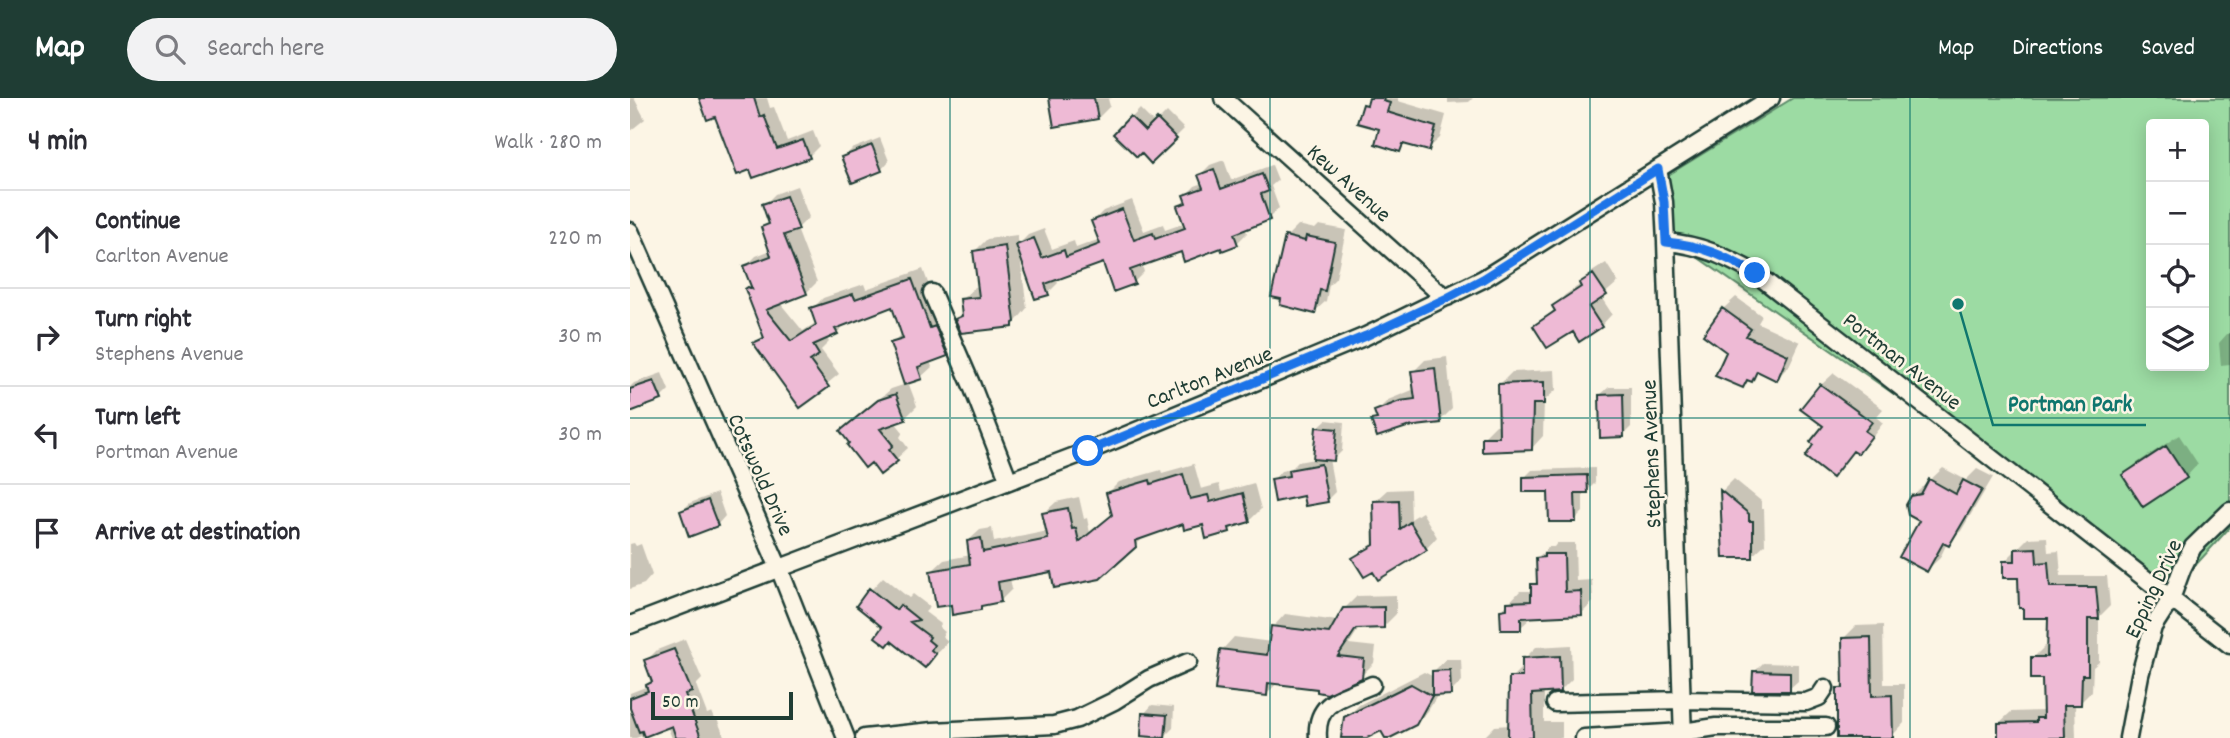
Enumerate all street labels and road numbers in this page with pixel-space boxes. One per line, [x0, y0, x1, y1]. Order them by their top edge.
street label: Kew Avenue [1298, 138, 1397, 232]
street label: Portman Avenue [1834, 306, 1967, 420]
street label: Carlton Avenue [1142, 339, 1278, 420]
street label: Stephens Avenue [1634, 379, 1673, 529]
street label: Cotswold Drive [717, 409, 800, 542]
street label: Epping Drive [2118, 534, 2193, 645]

